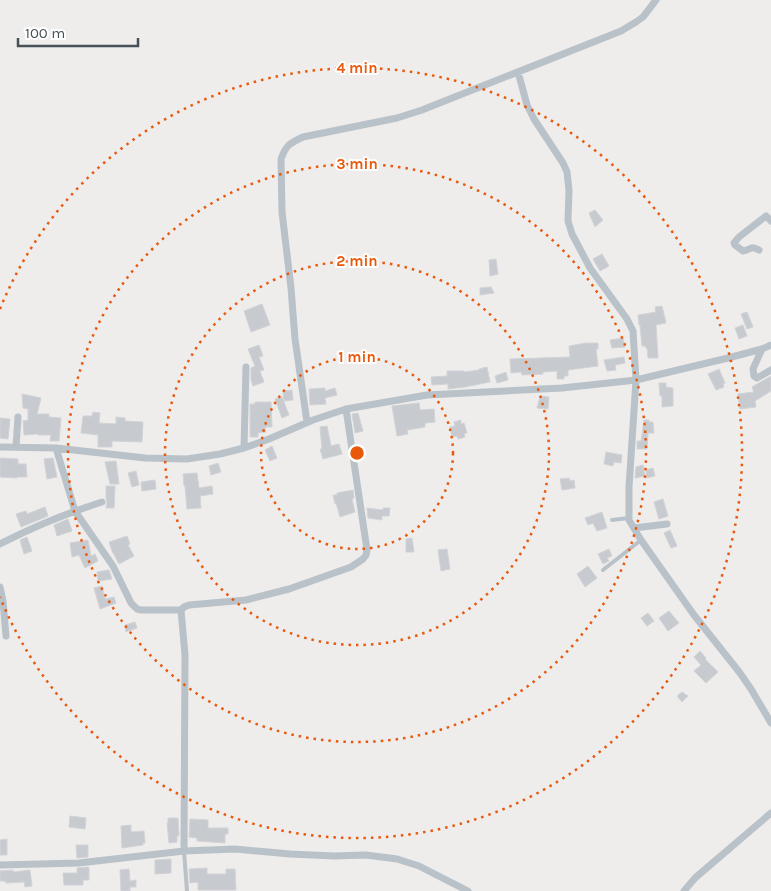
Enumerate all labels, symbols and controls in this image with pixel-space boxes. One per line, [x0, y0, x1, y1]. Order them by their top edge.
scale bar [18, 15, 138, 47]
text: 100 m [25, 24, 65, 42]
text: 4 min [336, 59, 378, 77]
text: 3 min [336, 155, 378, 173]
text: 2 min [336, 252, 378, 270]
text: 1 min [338, 348, 376, 366]
centre of rings [348, 444, 366, 462]

